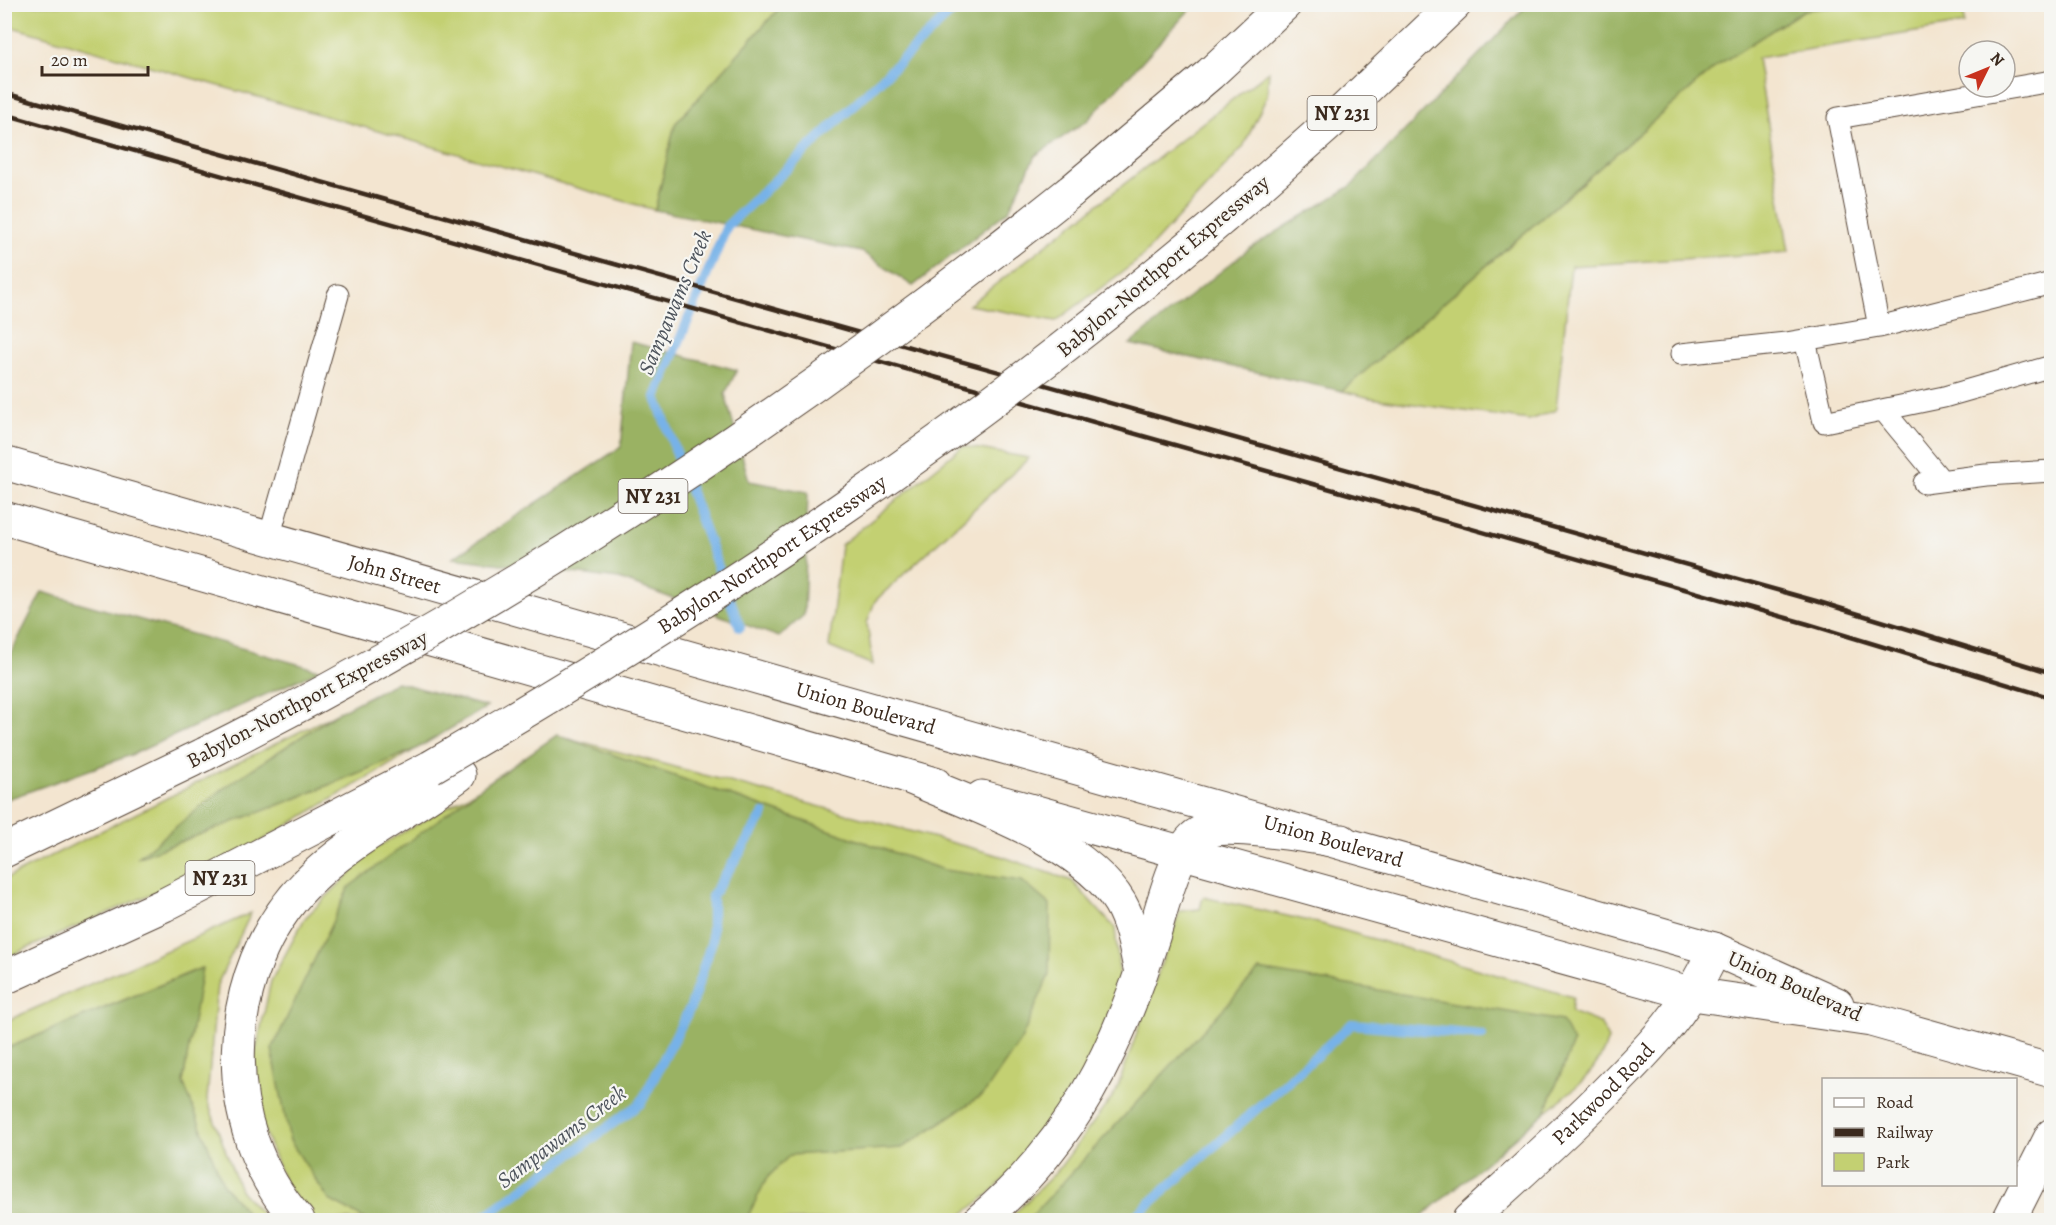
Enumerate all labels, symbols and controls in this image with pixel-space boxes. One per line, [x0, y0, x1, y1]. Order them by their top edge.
scale bar [42, 39, 148, 77]
north arrow [1957, 39, 2017, 99]
text: 20 m [51, 48, 88, 72]
text: N [1985, 48, 2009, 71]
road number: NY 231 [1308, 96, 1376, 130]
street label: Babylon-Northport Expressway [1051, 168, 1276, 363]
water label: Sampawams Creek [631, 225, 719, 379]
street label: Babylon-Northport Expressway [652, 468, 893, 640]
road number: NY 231 [618, 479, 688, 513]
street label: John Street [345, 548, 444, 600]
street label: Babylon-Northport Expressway [182, 623, 433, 775]
street label: Union Boulevard [793, 675, 940, 741]
street label: Union Boulevard [1260, 808, 1407, 874]
road number: NY 231 [186, 861, 254, 895]
street label: Union Boulevard [1724, 944, 1867, 1028]
street label: Parkwood Road [1546, 1036, 1661, 1151]
water label: Sampawams Creek [491, 1078, 632, 1195]
legend [1822, 1078, 2017, 1186]
text: Road [1876, 1090, 1914, 1114]
text: Railway [1876, 1120, 1934, 1144]
text: Park [1876, 1150, 1910, 1174]

